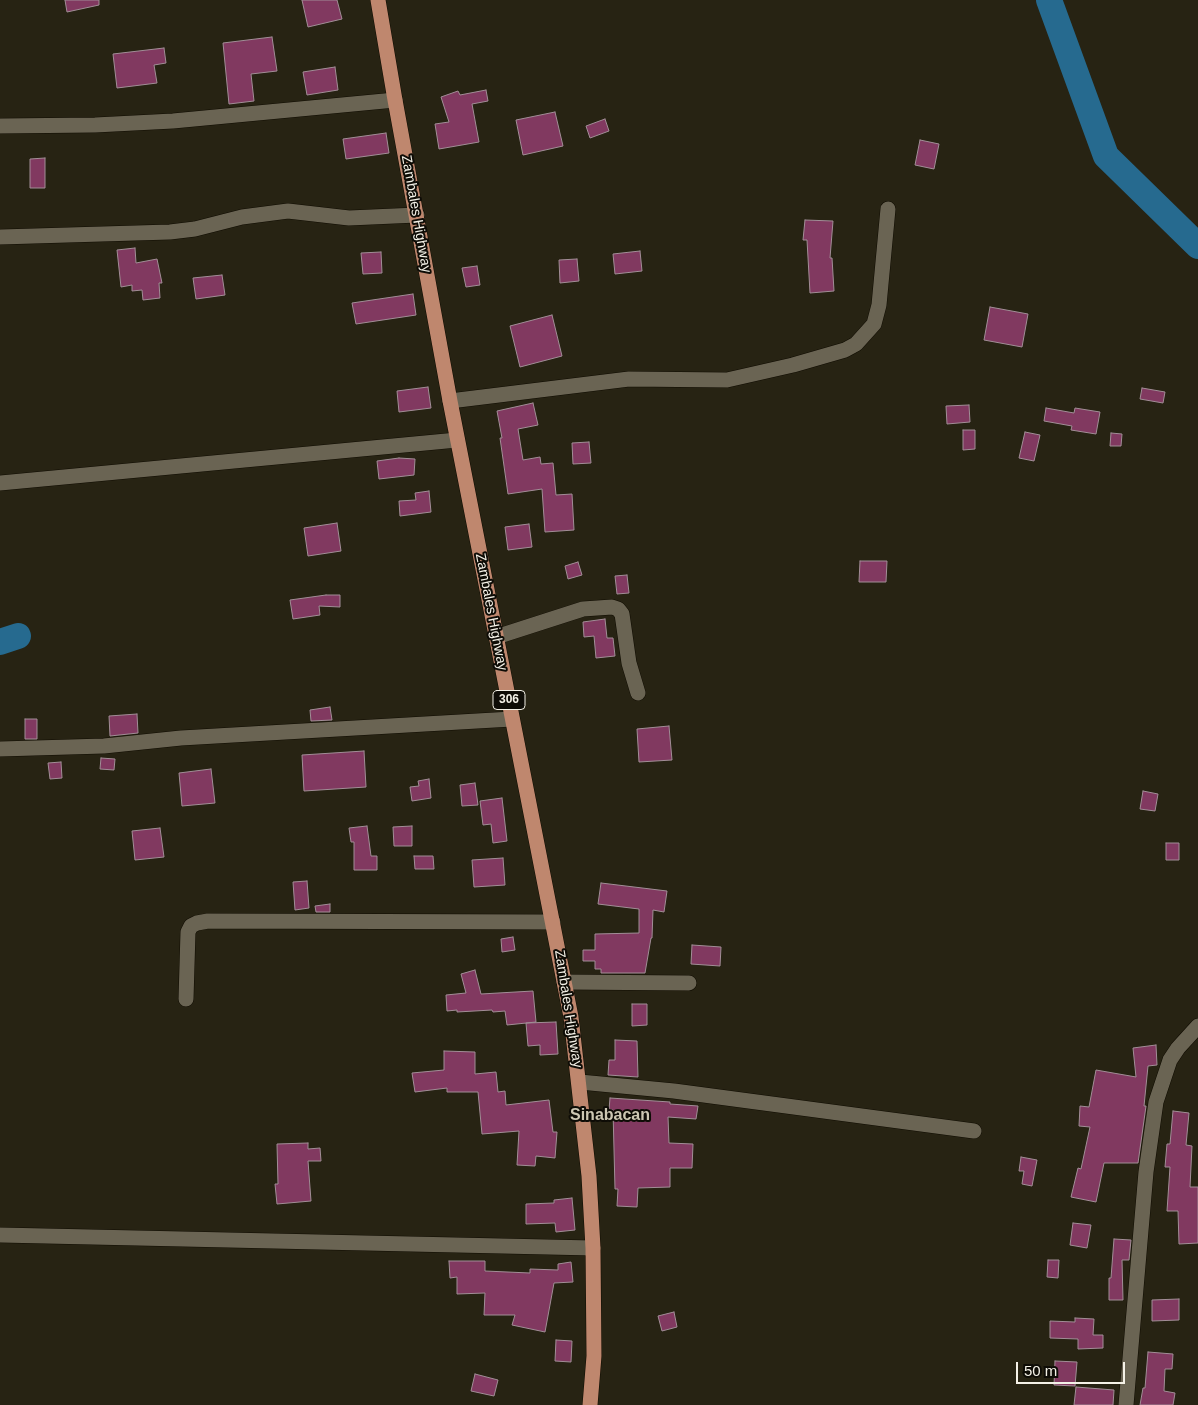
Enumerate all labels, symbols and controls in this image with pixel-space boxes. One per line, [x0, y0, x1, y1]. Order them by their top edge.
street label: Zambales Highway [397, 154, 435, 274]
street label: Zambales Highway [471, 552, 511, 672]
road number: 306 [493, 690, 525, 710]
street label: Zambales Highway [550, 949, 586, 1069]
district label: Sinabacan [570, 1106, 650, 1126]
scale bar [1018, 1352, 1127, 1384]
text: 50 m [1024, 1362, 1057, 1379]

